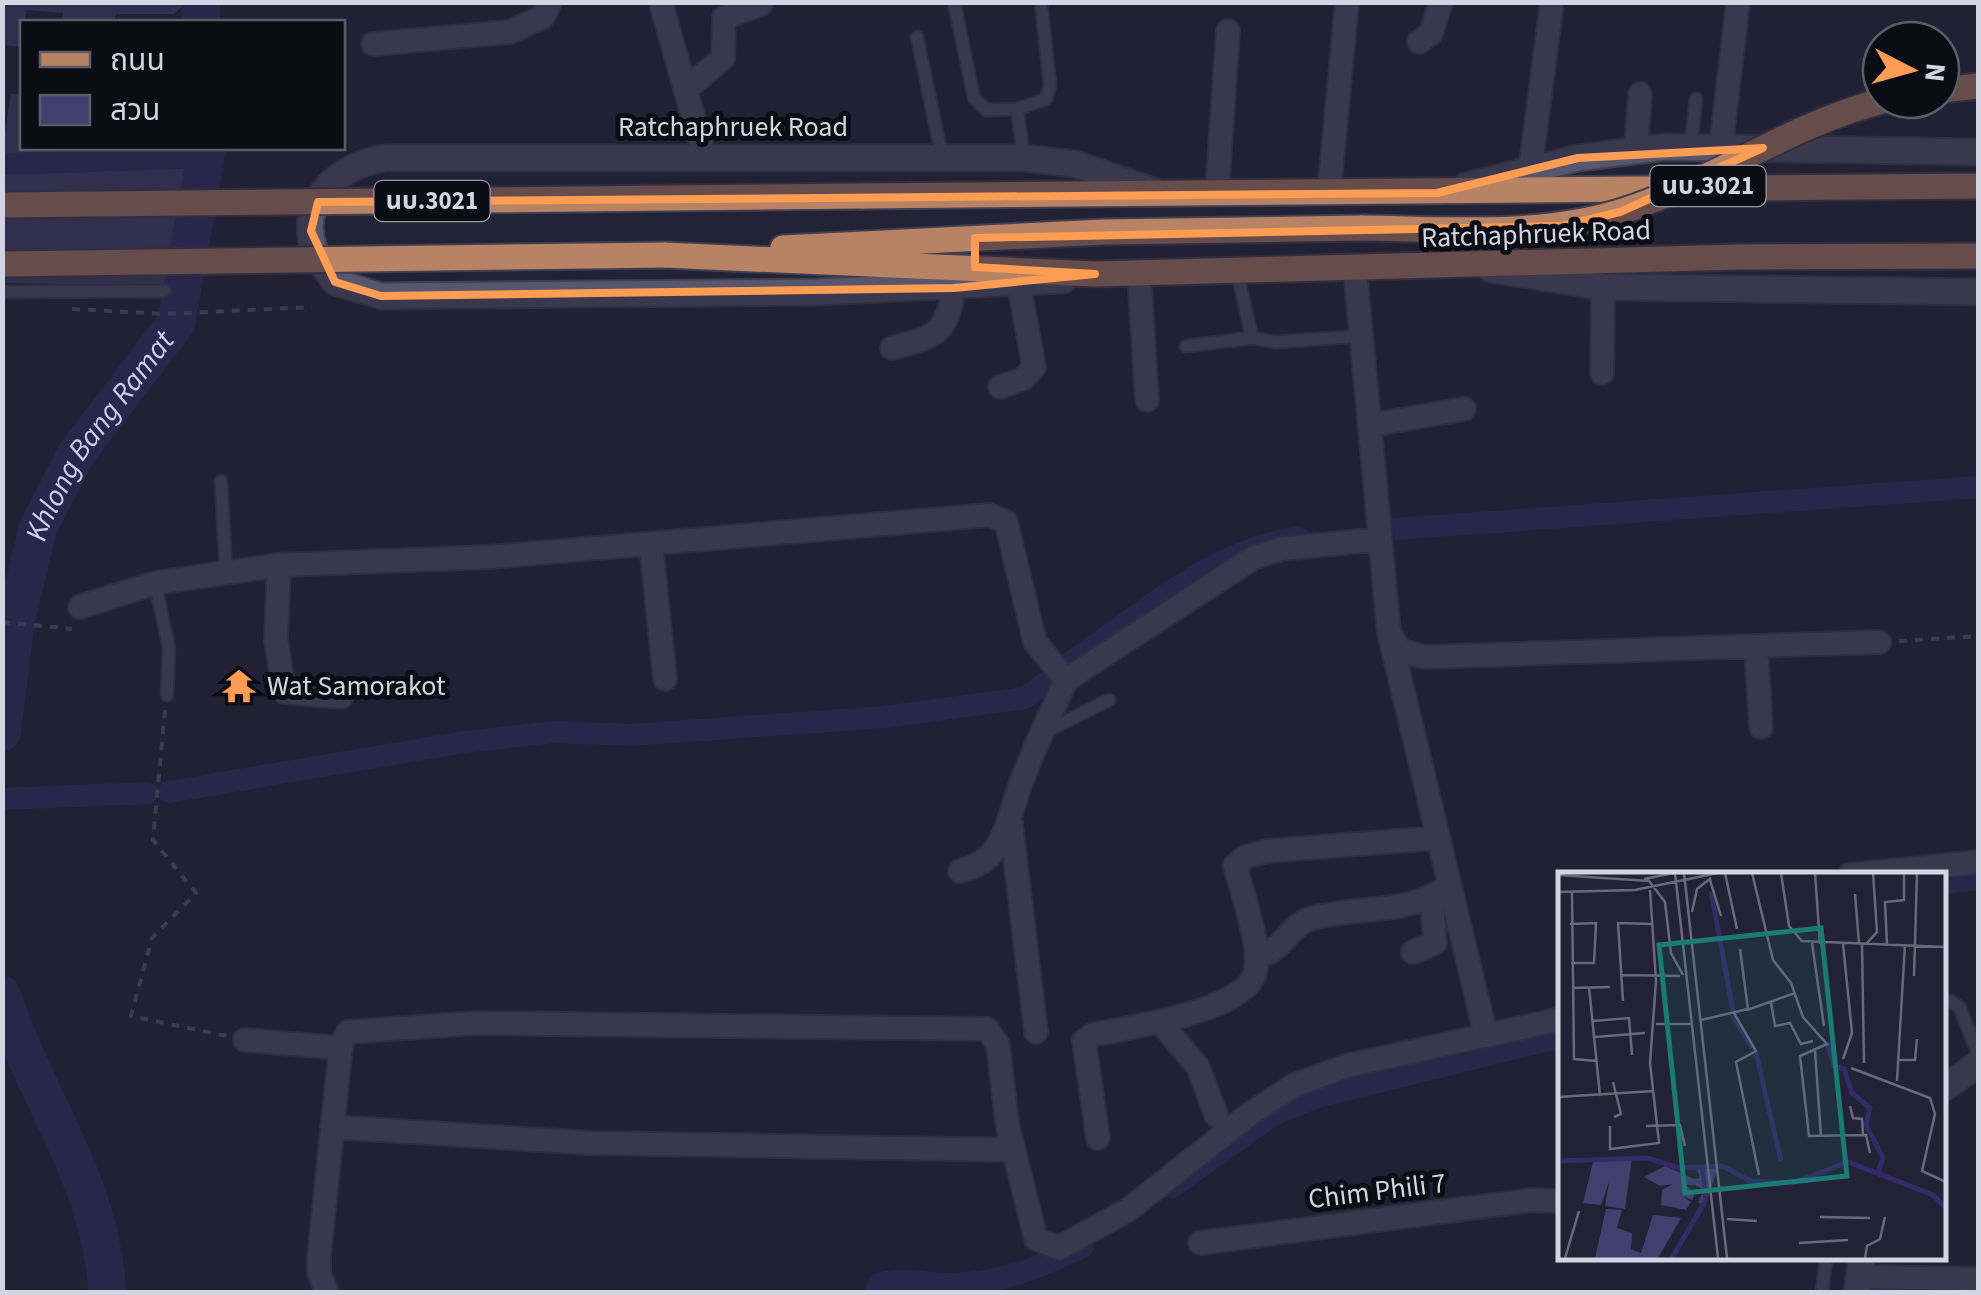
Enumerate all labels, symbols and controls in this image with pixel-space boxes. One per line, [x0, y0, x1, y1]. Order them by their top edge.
legend [20, 20, 345, 150]
north arrow [1861, 20, 1961, 120]
text: ถนน [110, 39, 165, 82]
text: N [1914, 61, 1956, 84]
text: สวน [110, 89, 160, 132]
street label: Ratchaphruek Road [618, 107, 848, 147]
road number: นบ.3021 [1650, 166, 1766, 206]
road number: นบ.3021 [374, 181, 490, 221]
street label: Ratchaphruek Road [1420, 210, 1652, 258]
water label: Khlong Bang Ramat [14, 320, 185, 545]
place label: Wat Samorakot [267, 666, 446, 706]
temple icon: Wat Samorakot [220, 667, 258, 705]
inset map [1558, 872, 1946, 1260]
street label: Chim Phili 7 [1306, 1163, 1448, 1219]

